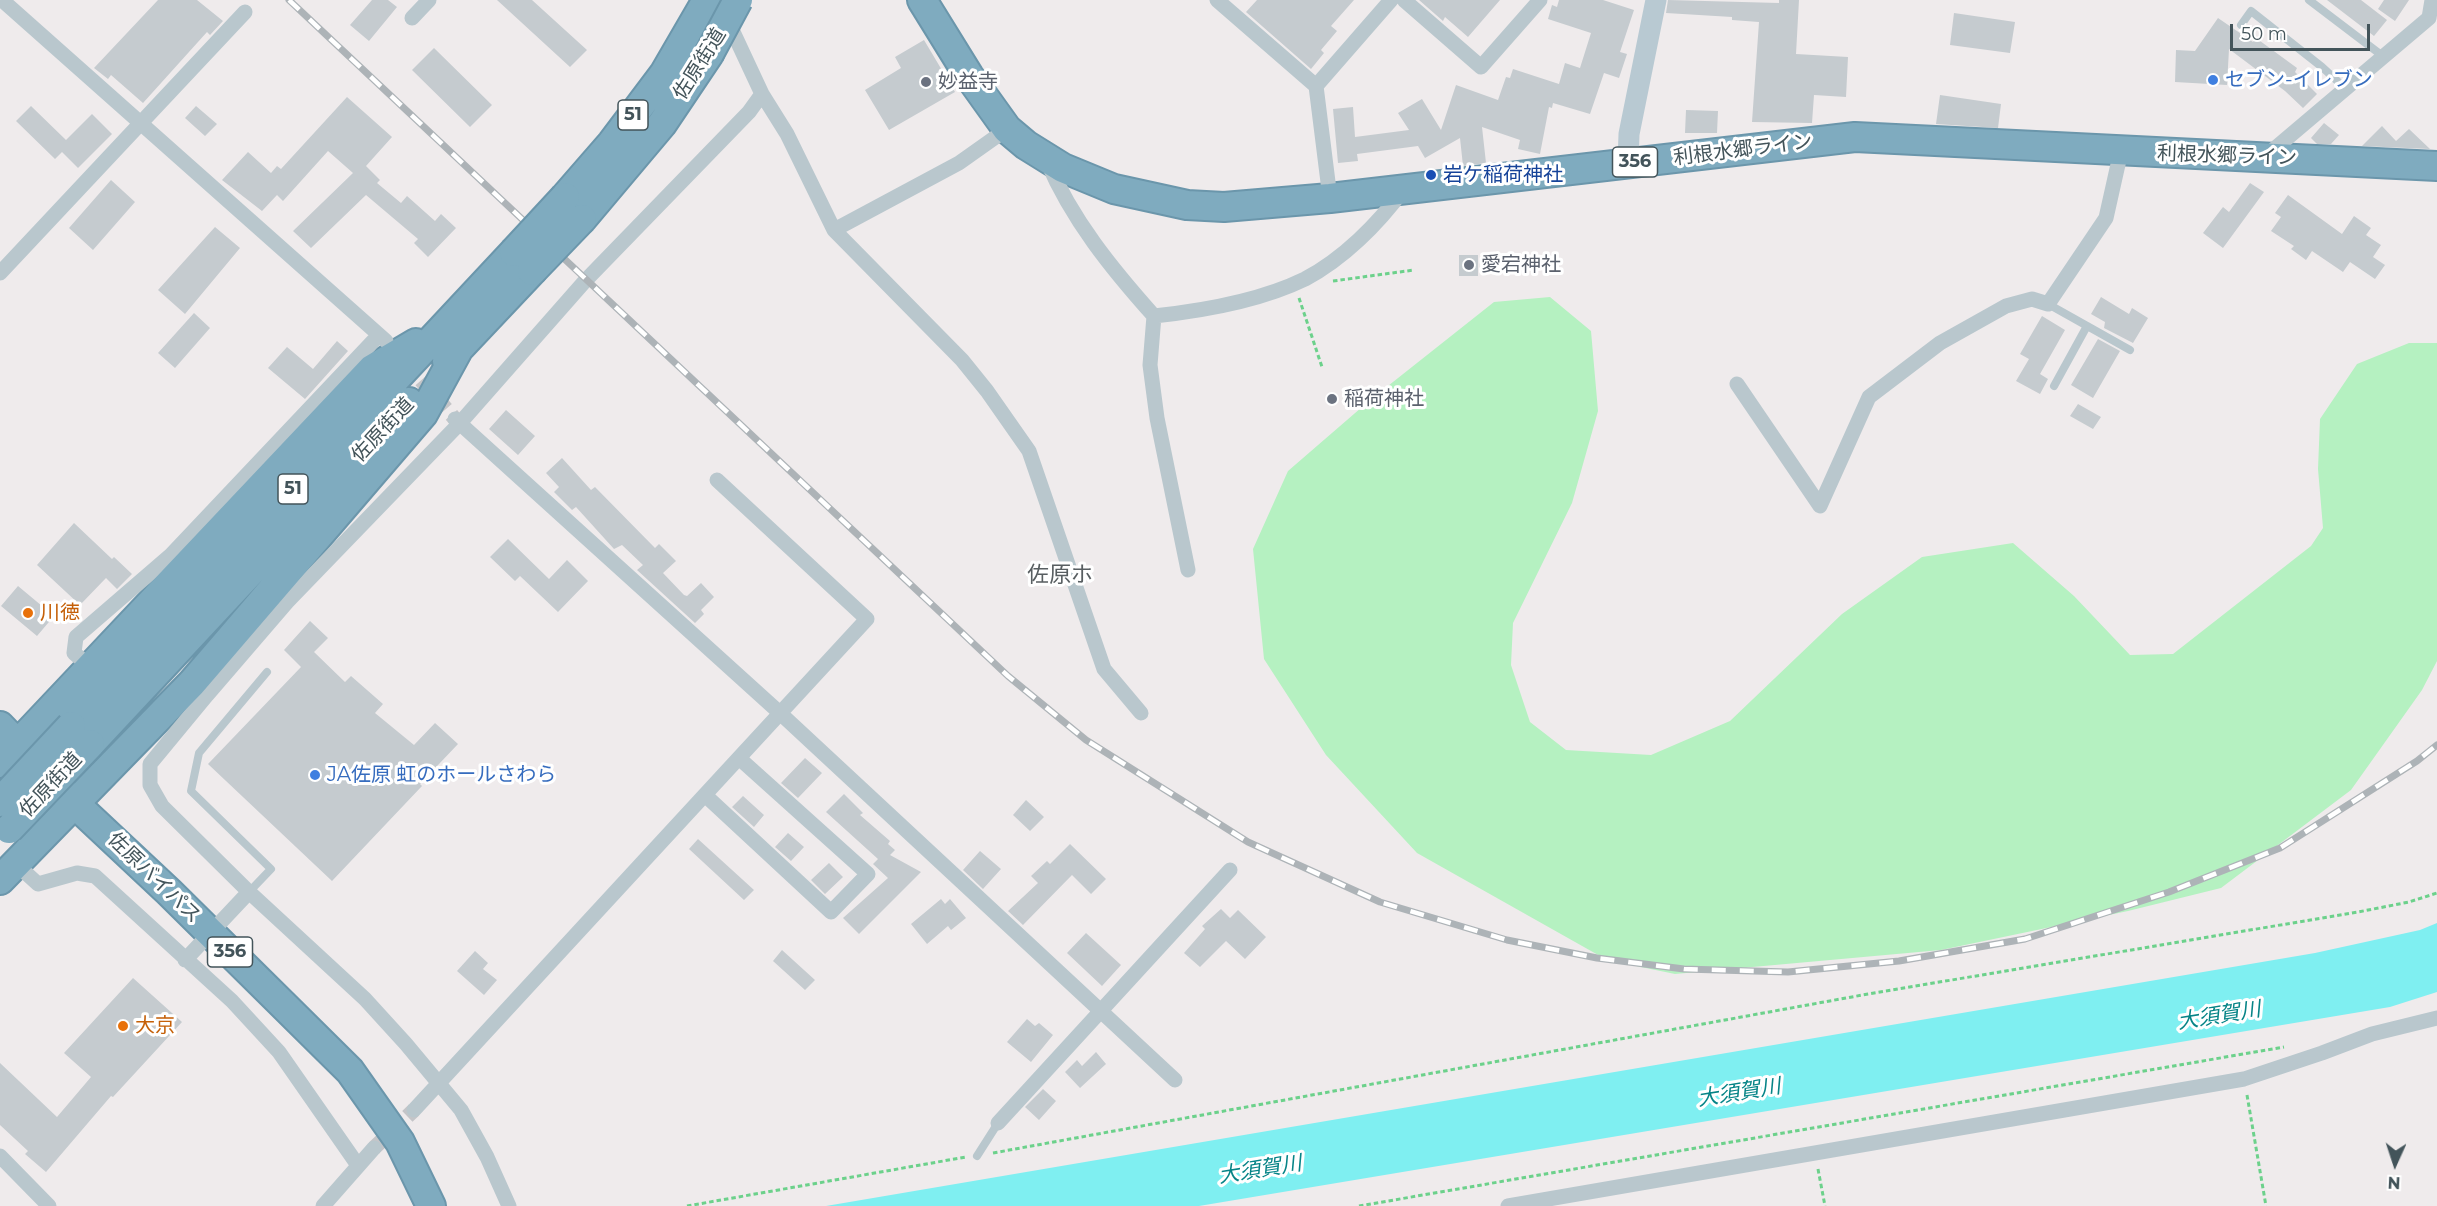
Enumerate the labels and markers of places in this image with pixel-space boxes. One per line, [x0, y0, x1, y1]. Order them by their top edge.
place label: セブン-イレブン [2225, 68, 2373, 92]
place label: 妙益寺 [938, 70, 998, 94]
marker: セブン-イレブン [2206, 73, 2220, 87]
marker: 妙益寺 [919, 75, 933, 89]
place label: 岩ケ稲荷神社 [1443, 163, 1563, 187]
marker: 岩ケ稲荷神社 [1424, 168, 1438, 182]
place label: 愛宕神社 [1481, 253, 1561, 277]
marker: 愛宕神社 [1462, 258, 1476, 272]
place label: 稲荷神社 [1344, 387, 1424, 411]
marker: 稲荷神社 [1325, 392, 1339, 406]
place label: 川徳 [40, 601, 80, 625]
marker: 川徳 [21, 606, 35, 620]
place label: JA佐原 虹のホールさわら [327, 763, 556, 787]
marker: JA佐原 虹のホールさわら [308, 768, 322, 782]
place label: 大京 [135, 1014, 175, 1038]
marker: 大京 [116, 1019, 130, 1033]

